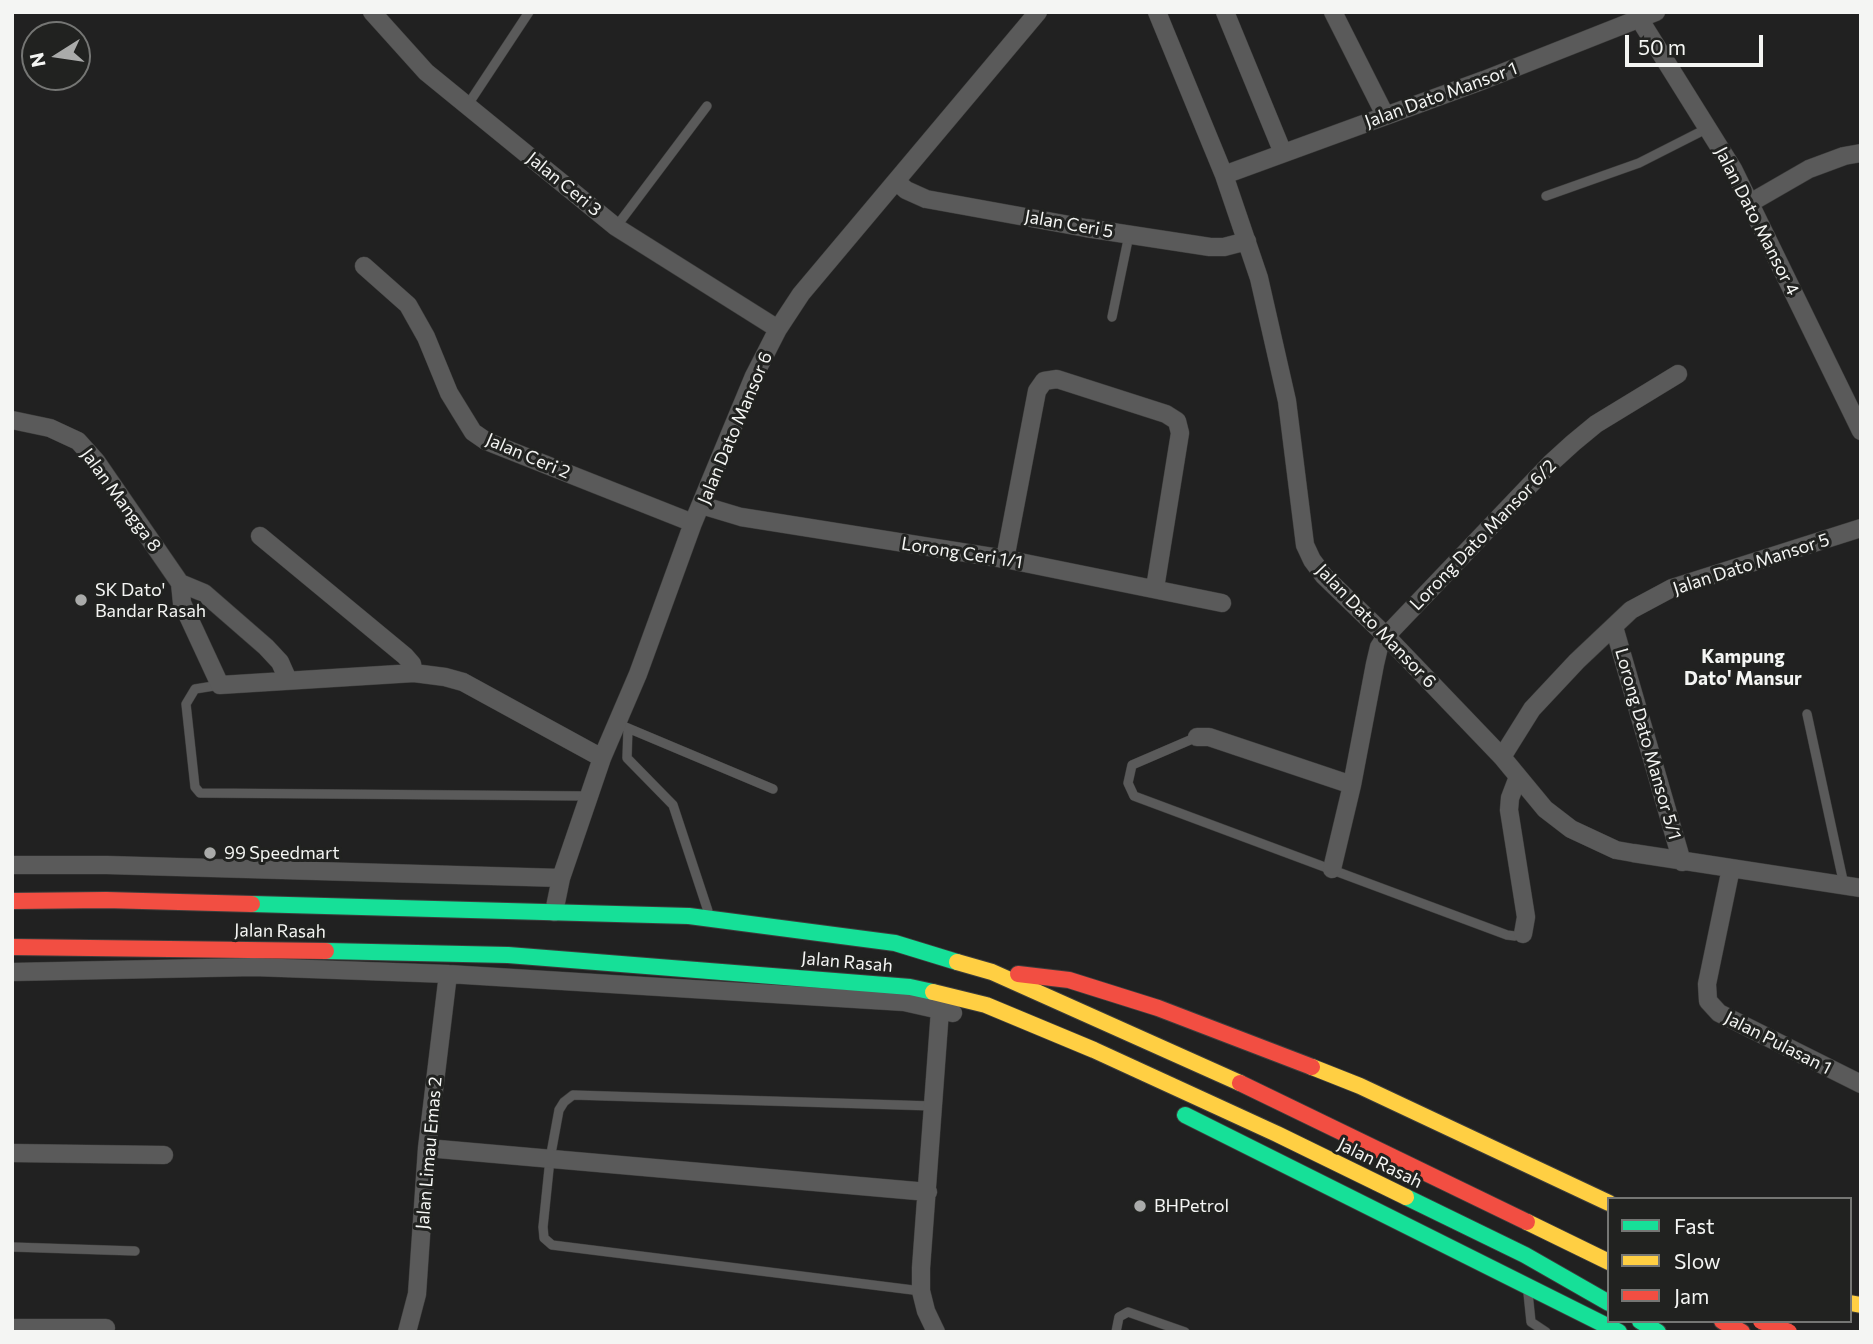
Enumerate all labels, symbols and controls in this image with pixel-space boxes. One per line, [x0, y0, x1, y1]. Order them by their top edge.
north arrow [21, 21, 91, 91]
scale bar [1628, 21, 1766, 65]
text: 50 m [1638, 34, 1686, 59]
text: N [24, 51, 50, 69]
street label: Jalan Dato Mansor 1 [1362, 57, 1520, 133]
street label: Jalan Dato Mansor 4 [1710, 143, 1804, 299]
street label: Jalan Ceri 3 [522, 147, 606, 221]
street label: Jalan Ceri 5 [1023, 206, 1115, 242]
street label: Jalan Dato Mansor 6 [693, 348, 777, 508]
street label: Jalan Ceri 2 [483, 429, 573, 483]
street label: Jalan Mangga 8 [76, 444, 166, 556]
street label: Lorong Dato Mansor 6/2 [1405, 455, 1561, 615]
street label: Jalan Dato Mansor 5 [1670, 529, 1832, 599]
street label: Lorong Ceri 1/1 [900, 533, 1024, 573]
street label: Jalan Dato Mansor 6 [1311, 560, 1441, 692]
place label: SK Dato' Bandar Rasah [95, 579, 206, 622]
marker: SK Dato' Bandar Rasah [73, 592, 89, 608]
street label: Lorong Dato Mansor 5/1 [1610, 646, 1686, 842]
district label: Kampung Dato' Mansur [1684, 646, 1802, 690]
place label: 99 Speedmart [224, 842, 340, 864]
marker: 99 Speedmart [202, 845, 218, 861]
street label: Jalan Rasah [234, 919, 326, 943]
street label: Jalan Rasah [800, 947, 894, 977]
street label: Jalan Pulasan 1 [1721, 1007, 1835, 1079]
street label: Jalan Limau Emas 2 [412, 1076, 446, 1230]
street label: Jalan Rasah [1334, 1133, 1426, 1193]
place label: BHPetrol [1154, 1195, 1229, 1217]
legend [1607, 1197, 1852, 1323]
marker: BHPetrol [1132, 1198, 1148, 1214]
text: Fast [1674, 1213, 1715, 1238]
text: Slow [1674, 1248, 1721, 1273]
text: Jam [1674, 1283, 1709, 1308]

